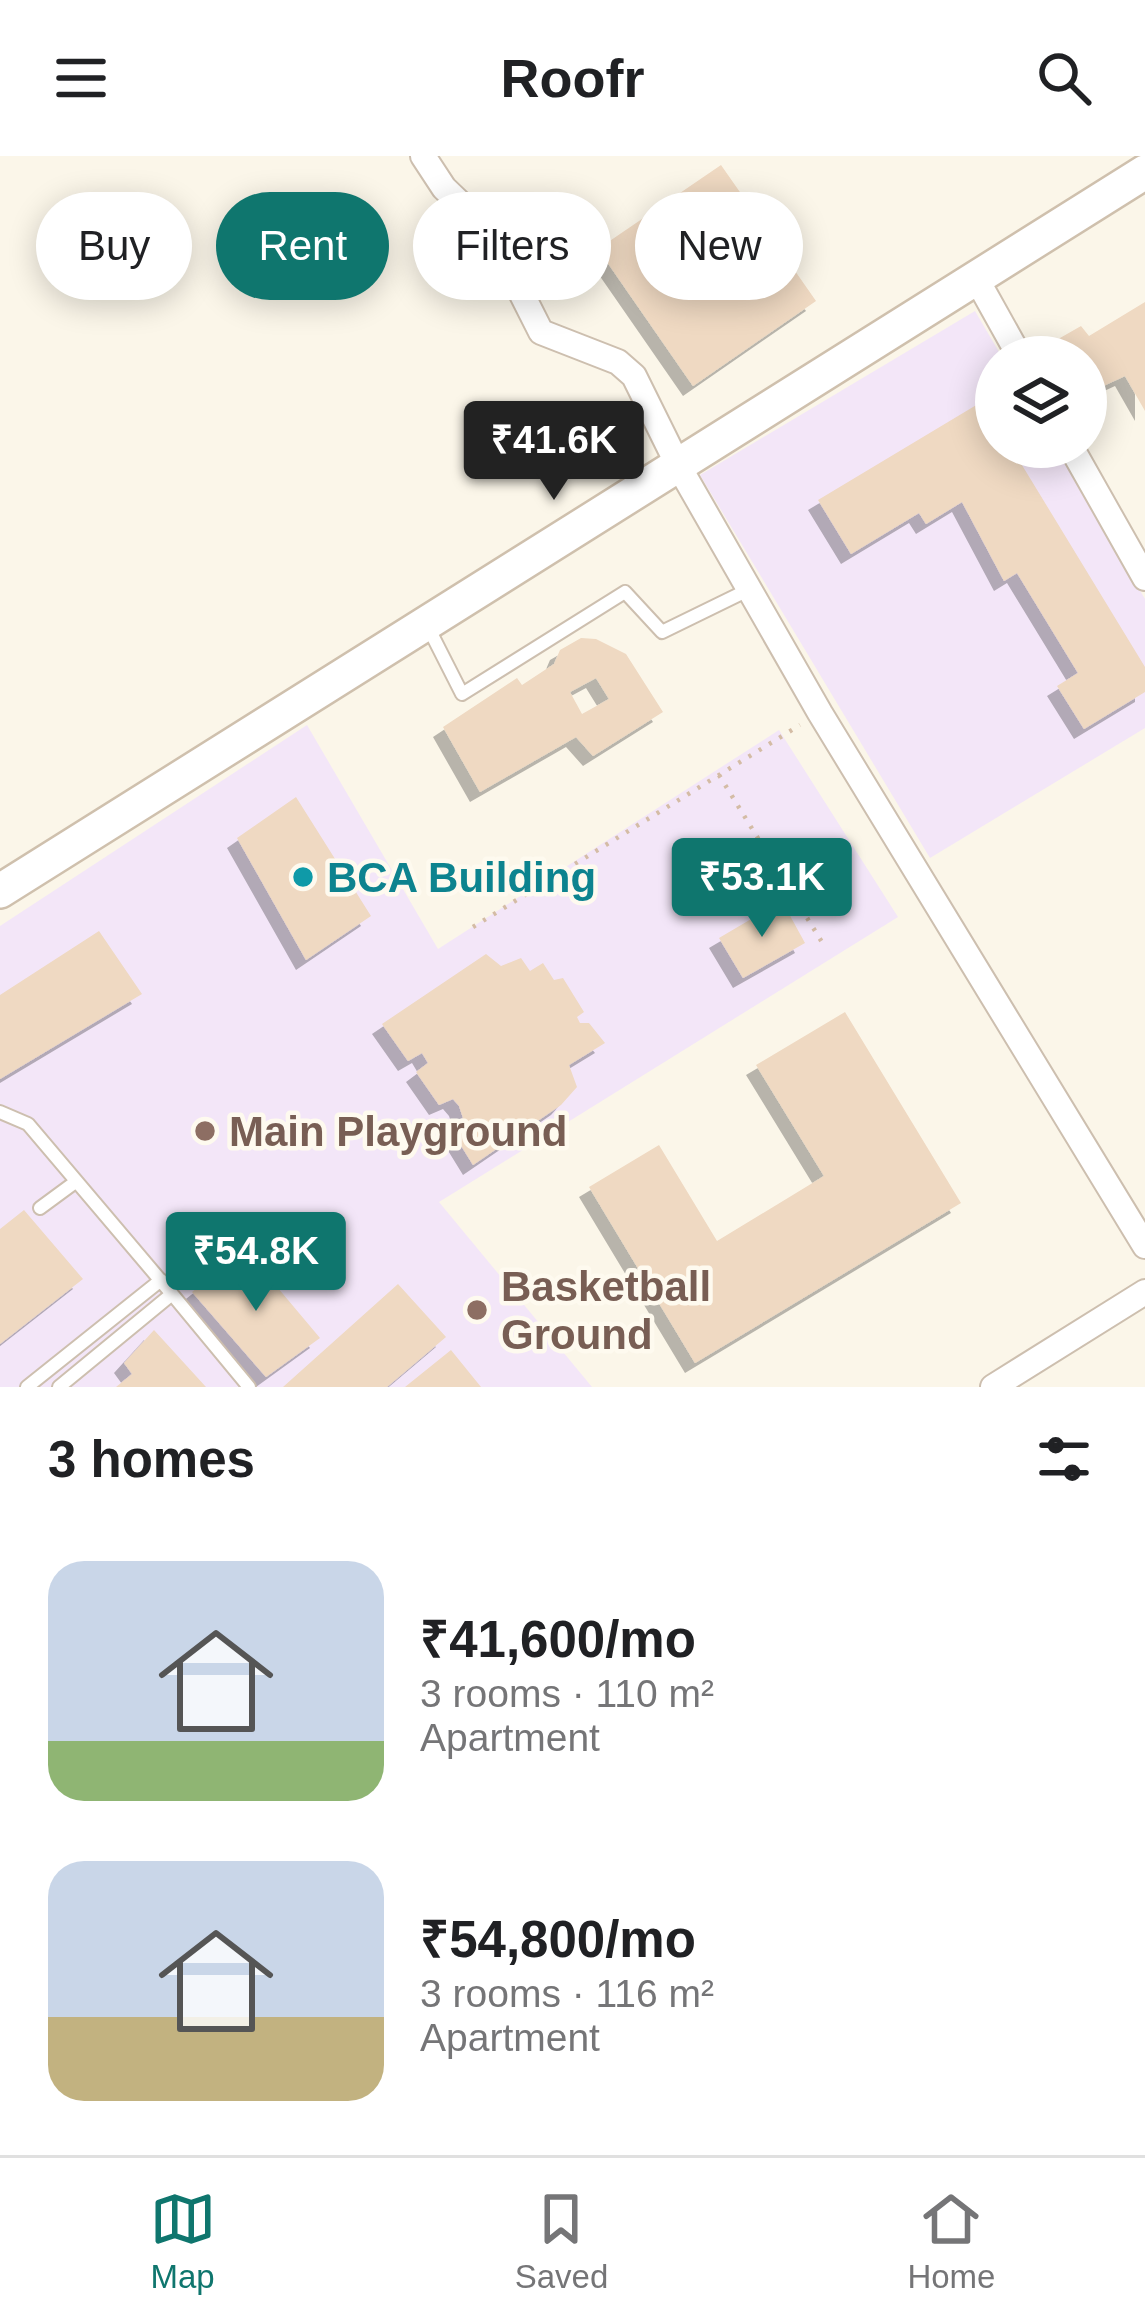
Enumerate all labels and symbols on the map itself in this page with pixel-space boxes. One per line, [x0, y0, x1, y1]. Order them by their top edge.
pin: ₹41.6K [456, 401, 652, 503]
pin: ₹53.1K [664, 838, 860, 940]
place label: BCA Building [327, 854, 596, 901]
marker: BCA Building [290, 864, 316, 890]
place label: Main Playground [229, 1108, 567, 1155]
marker: Main Playground [192, 1118, 218, 1144]
pin: ₹54.8K [158, 1212, 354, 1314]
place label: Basketball Ground [501, 1263, 711, 1358]
marker: Basketball Ground [464, 1297, 490, 1323]

